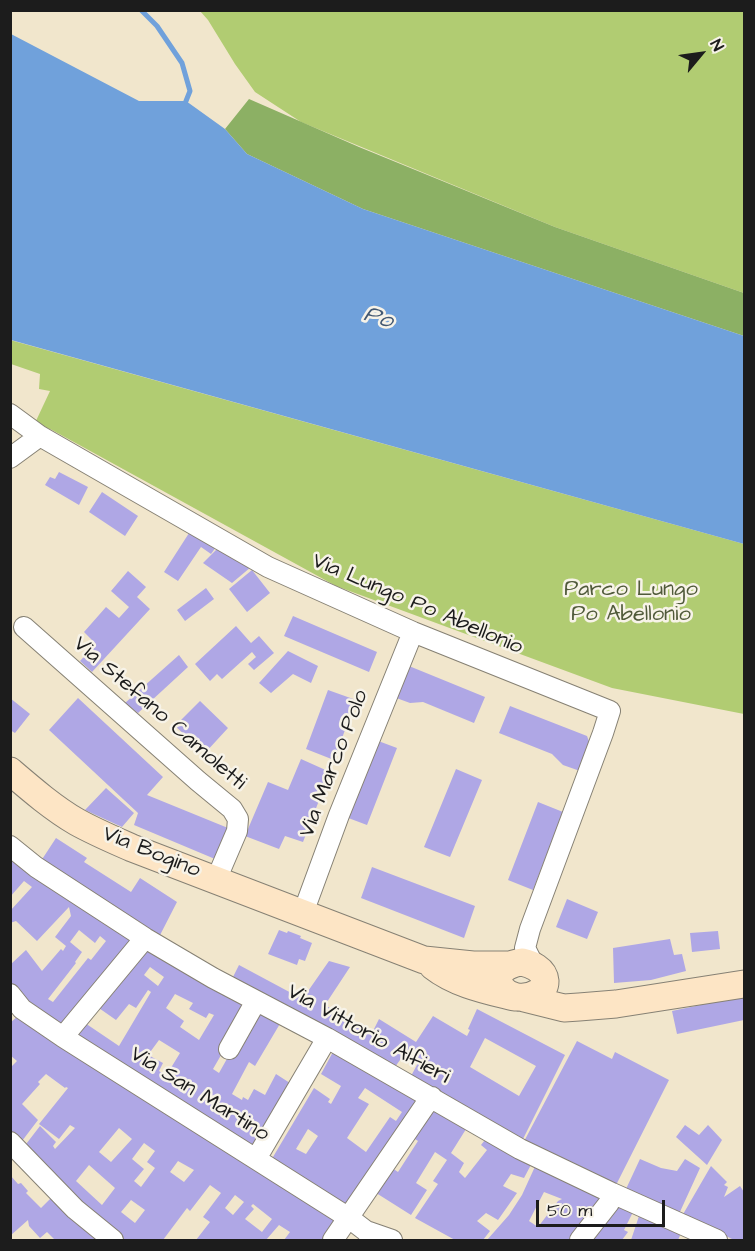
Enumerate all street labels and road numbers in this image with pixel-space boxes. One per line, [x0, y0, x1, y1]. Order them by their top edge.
street label: Via Lungo Po Abellonio [308, 549, 526, 661]
street label: Via Stefano Camoletti [67, 631, 251, 797]
street label: Via Marco Polo [295, 686, 375, 842]
street label: Via Bogino [98, 821, 204, 885]
street label: Via Vittorio Alfieri [282, 979, 454, 1091]
street label: Via San Martino [124, 1042, 274, 1148]

